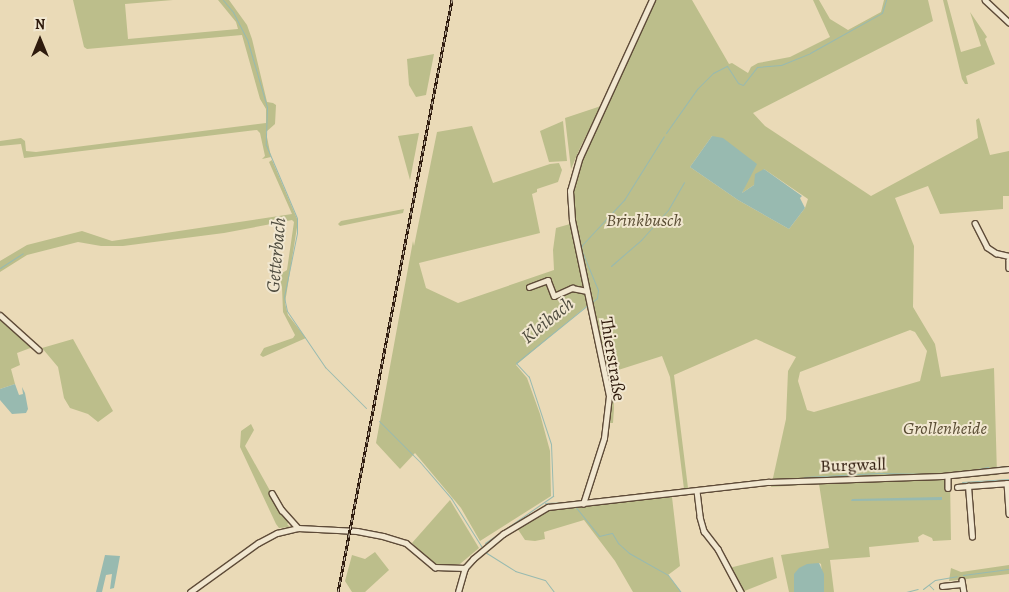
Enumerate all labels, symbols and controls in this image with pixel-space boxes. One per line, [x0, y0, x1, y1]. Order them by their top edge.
north arrow [15, 15, 65, 65]
text: N [35, 15, 45, 34]
park label: Brinkbusch [606, 209, 682, 231]
water label: Getterbach [262, 216, 292, 294]
water label: Kleibach [517, 293, 579, 349]
street label: Thierstraße [596, 315, 630, 403]
park label: Grollenheide [903, 417, 987, 439]
street label: Burgwall [820, 453, 886, 477]

